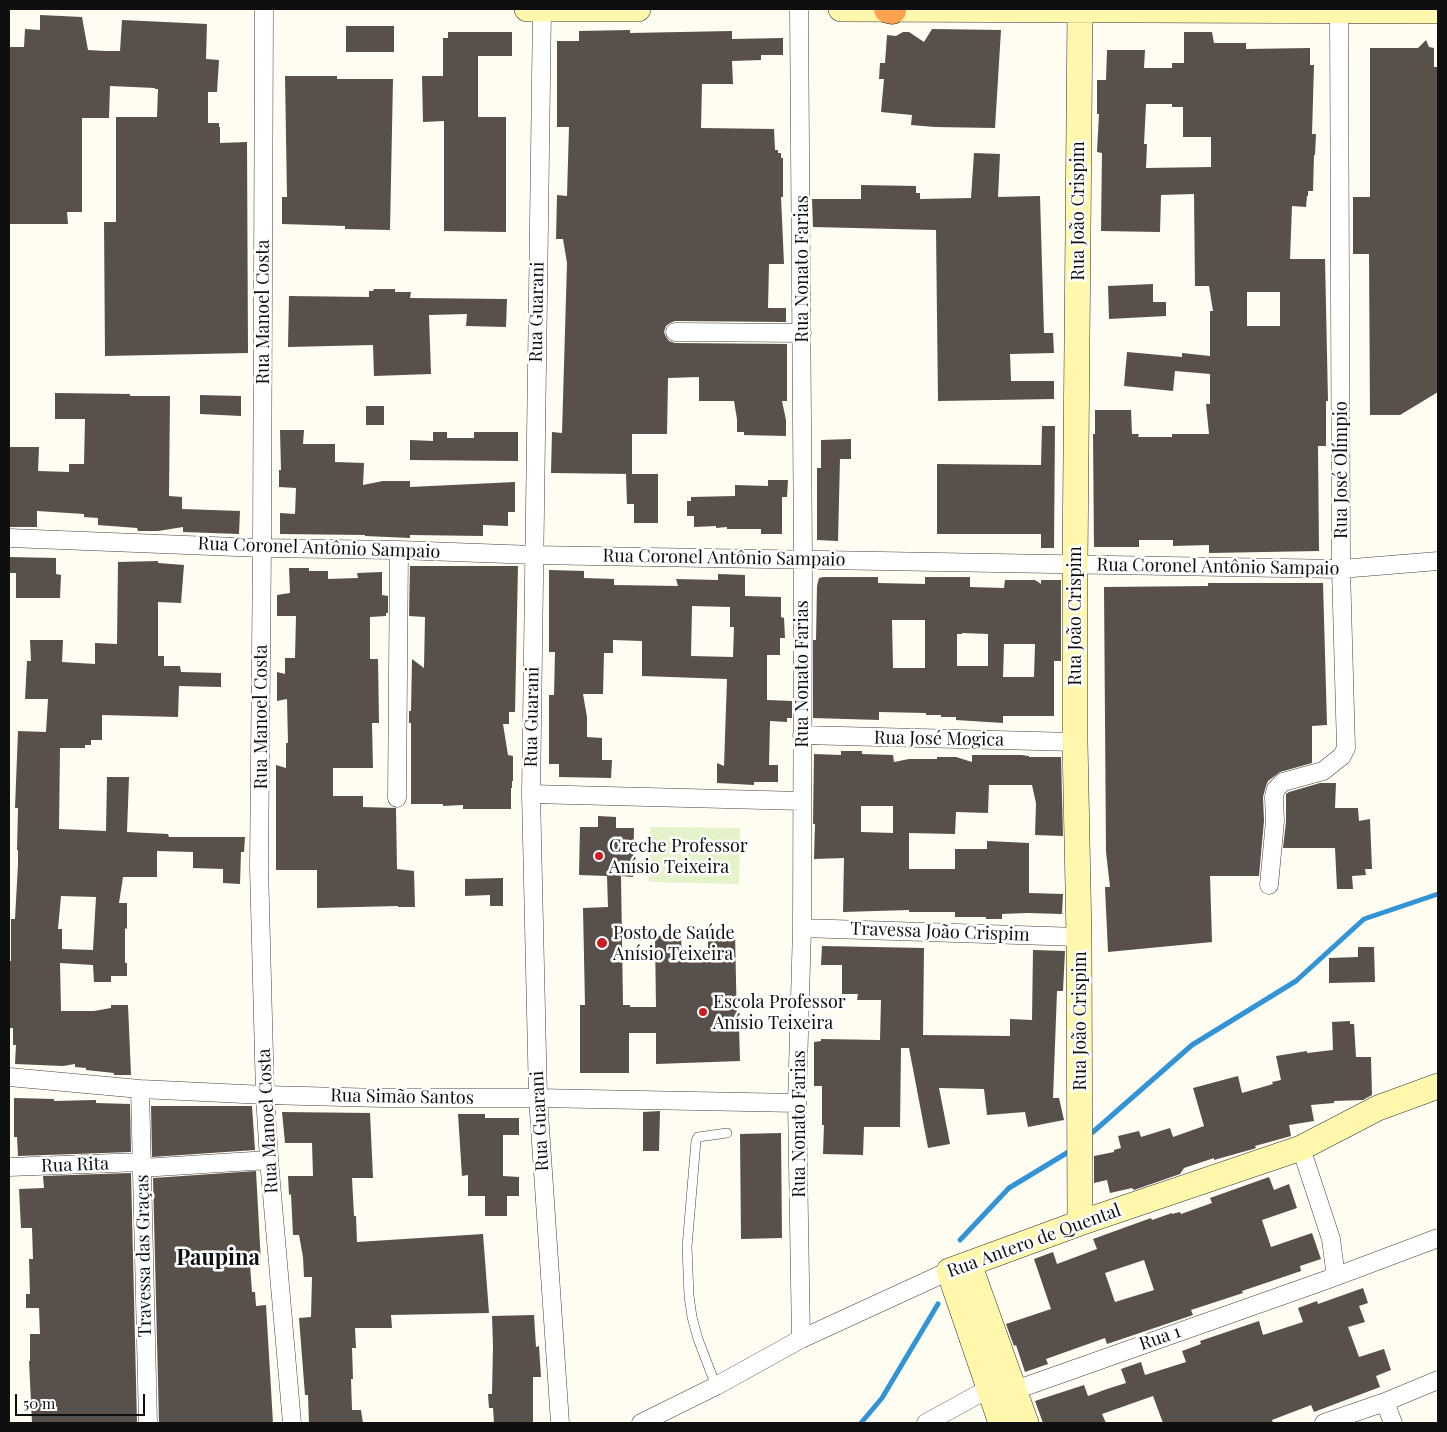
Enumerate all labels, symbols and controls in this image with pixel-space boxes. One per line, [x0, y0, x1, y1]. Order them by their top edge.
street label: Rua João Crispim [1067, 141, 1089, 281]
street label: Rua Nonato Farias [791, 195, 813, 343]
street label: Rua Manoel Costa [252, 239, 274, 385]
street label: Rua Guarani [525, 262, 549, 362]
street label: Rua José Olímpio [1330, 401, 1352, 539]
street label: Rua Coronel Antônio Sampaio [197, 533, 441, 563]
street label: Rua Coronel Antônio Sampaio [602, 545, 846, 571]
street label: Rua João Crispim [1064, 546, 1086, 686]
street label: Rua Coronel Antônio Sampaio [1096, 554, 1340, 580]
street label: Rua Nonato Farias [791, 600, 813, 748]
street label: Rua Manoel Costa [250, 644, 272, 790]
street label: Rua Guarani [520, 667, 544, 767]
street label: Rua José Mogica [874, 727, 1004, 751]
place label: Creche Professor Anísio Teixeira [609, 835, 748, 878]
marker: Creche Professor Anísio Teixeira [593, 850, 605, 862]
street label: Travessa João Crispim [850, 918, 1030, 946]
place label: Posto de Saúde Anísio Teixeira [613, 922, 735, 964]
marker: Posto de Saúde Anísio Teixeira [595, 936, 609, 950]
street label: Rua João Crispim [1069, 951, 1091, 1091]
place label: Escola Professor Anísio Teixeira [713, 991, 846, 1034]
marker: Escola Professor Anísio Teixeira [697, 1006, 709, 1018]
street label: Rua Manoel Costa [253, 1048, 283, 1194]
street label: Rua Nonato Farias [788, 1050, 810, 1198]
street label: Rua Guarani [527, 1070, 553, 1172]
street label: Rua Simão Santos [330, 1085, 474, 1109]
street label: Rua Rita [41, 1153, 109, 1177]
street label: Travessa das Graças [132, 1174, 156, 1338]
street label: Rua Antero de Quental [944, 1200, 1124, 1282]
district label: Paupina [176, 1245, 260, 1271]
street label: Rua 1 [1137, 1321, 1183, 1355]
scale bar [18, 1384, 148, 1416]
text: 50 m [23, 1393, 55, 1413]

